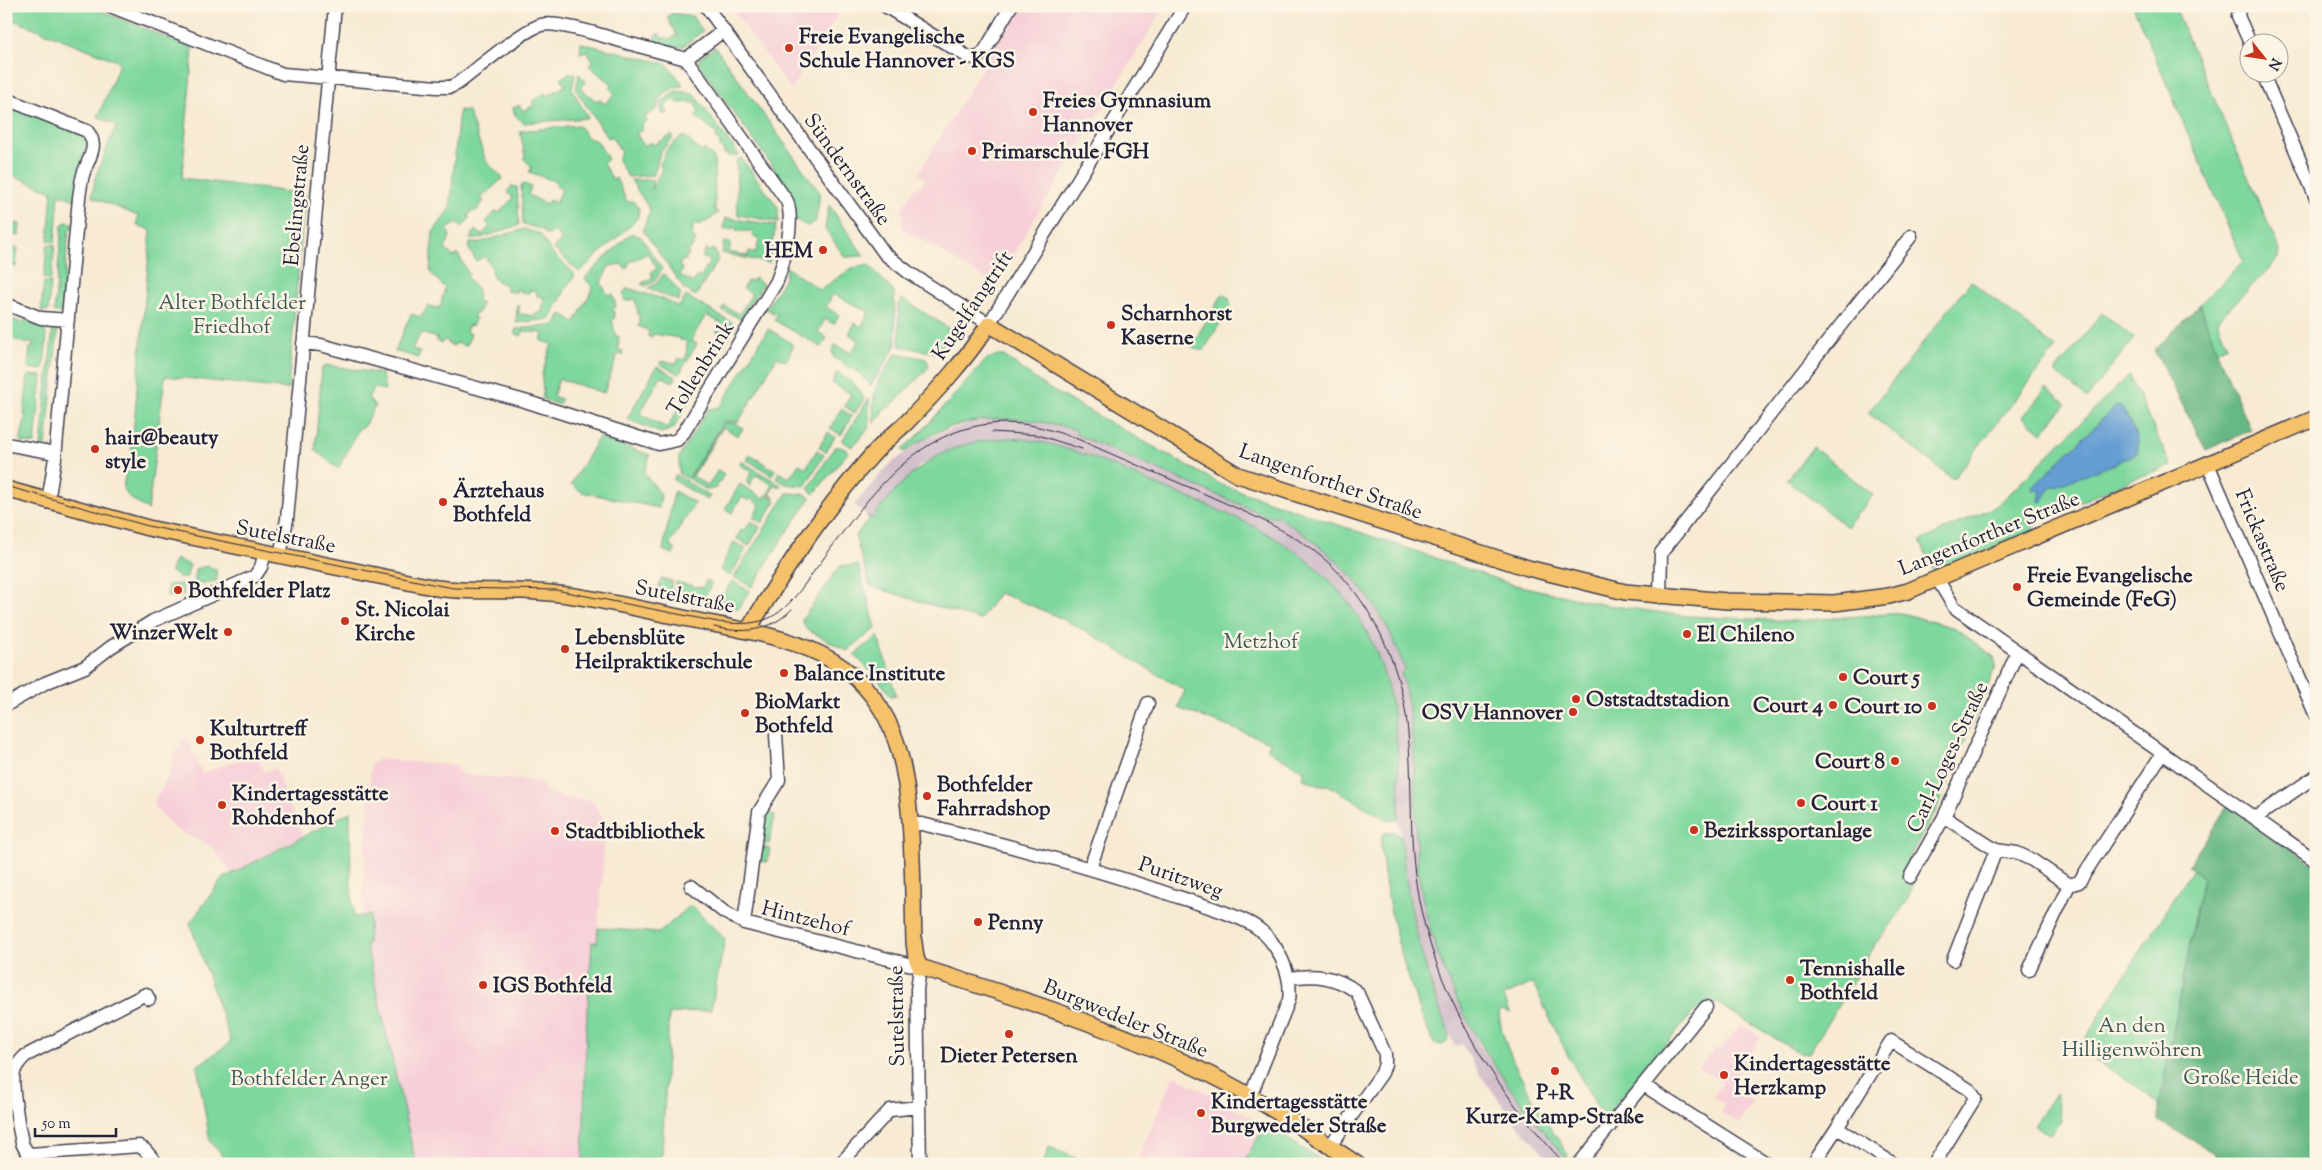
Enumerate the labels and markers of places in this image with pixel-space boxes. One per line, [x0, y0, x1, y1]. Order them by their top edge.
place label: Freie Evangelische Schule Hannover - KGS [799, 23, 1015, 77]
marker: Freie Evangelische Schule Hannover - KGS [783, 42, 795, 54]
place label: Freies Gymnasium Hannover [1043, 87, 1212, 141]
marker: Freies Gymnasium Hannover [1027, 106, 1039, 118]
place label: Primarschule FGH [982, 138, 1150, 168]
marker: Primarschule FGH [966, 145, 978, 157]
place label: HEM [764, 237, 814, 267]
marker: HEM [817, 244, 829, 256]
place label: Scharnhorst Kaserne [1121, 300, 1233, 354]
marker: Scharnhorst Kaserne [1105, 319, 1117, 331]
place label: hair@beauty style [105, 424, 219, 478]
marker: hair@beauty style [89, 443, 101, 455]
place label: Ärztehaus Bothfeld [453, 477, 544, 531]
marker: Ärztehaus Bothfeld [437, 496, 449, 508]
place label: Freie Evangelische Gemeinde (FeG) [2027, 562, 2193, 616]
place label: Bothfelder Platz [188, 577, 330, 607]
marker: Freie Evangelische Gemeinde (FeG) [2011, 581, 2023, 593]
marker: Bothfelder Platz [172, 584, 184, 596]
place label: St. Nicolai Kirche [355, 596, 449, 650]
marker: St. Nicolai Kirche [339, 615, 351, 627]
place label: WinzerWelt [110, 619, 219, 649]
place label: El Chileno [1697, 621, 1795, 651]
place label: Lebensblüte Heilpraktikerschule [575, 624, 753, 678]
marker: WinzerWelt [222, 626, 234, 638]
marker: El Chileno [1681, 628, 1693, 640]
marker: Lebensblüte Heilpraktikerschule [559, 643, 571, 655]
place label: Balance Institute [794, 660, 945, 690]
place label: Court 5 [1853, 664, 1920, 694]
marker: Balance Institute [778, 667, 790, 679]
marker: Court 5 [1837, 671, 1849, 683]
place label: Oststadtstadion [1586, 686, 1730, 716]
place label: BioMarkt Bothfeld [755, 688, 841, 742]
place label: Court 4 [1753, 692, 1823, 722]
marker: Oststadtstadion [1570, 693, 1582, 705]
place label: Court 10 [1845, 693, 1922, 723]
place label: OSV Hannover [1422, 699, 1563, 729]
marker: Court 4 [1827, 699, 1839, 711]
marker: Court 10 [1926, 700, 1938, 712]
marker: OSV Hannover [1567, 706, 1579, 718]
marker: BioMarkt Bothfeld [739, 707, 751, 719]
place label: Kulturtreff Bothfeld [210, 715, 308, 769]
marker: Kulturtreff Bothfeld [194, 734, 206, 746]
place label: Court 8 [1815, 748, 1885, 778]
marker: Court 8 [1889, 755, 1901, 767]
place label: Bothfelder Fahrradshop [937, 771, 1051, 825]
place label: Kindertagesstätte Rohdenhof [232, 780, 389, 834]
marker: Bothfelder Fahrradshop [921, 790, 933, 802]
place label: Court 1 [1811, 790, 1878, 820]
marker: Court 1 [1795, 797, 1807, 809]
marker: Kindertagesstätte Rohdenhof [216, 799, 228, 811]
place label: Bezirkssportanlage [1704, 817, 1872, 847]
place label: Stadtbibliothek [565, 818, 705, 848]
marker: Bezirkssportanlage [1688, 824, 1700, 836]
marker: Stadtbibliothek [549, 825, 561, 837]
place label: Penny [988, 909, 1044, 939]
marker: Penny [972, 916, 984, 928]
place label: Tennishalle Bothfeld [1800, 955, 1905, 1009]
place label: IGS Bothfeld [493, 972, 612, 1002]
marker: Tennishalle Bothfeld [1784, 974, 1796, 986]
marker: IGS Bothfeld [477, 979, 489, 991]
marker: Dieter Petersen [1003, 1028, 1015, 1040]
place label: Dieter Petersen [940, 1042, 1078, 1072]
place label: Kindertagesstätte Herzkamp [1734, 1050, 1891, 1104]
marker: P+R Kurze-Kamp-Straße [1549, 1065, 1561, 1077]
marker: Kindertagesstätte Herzkamp [1718, 1069, 1730, 1081]
place label: P+R Kurze-Kamp-Straße [1466, 1079, 1644, 1133]
place label: Kindertagesstätte Burgwedeler Straße [1211, 1088, 1387, 1142]
marker: Kindertagesstätte Burgwedeler Straße [1195, 1107, 1207, 1119]

